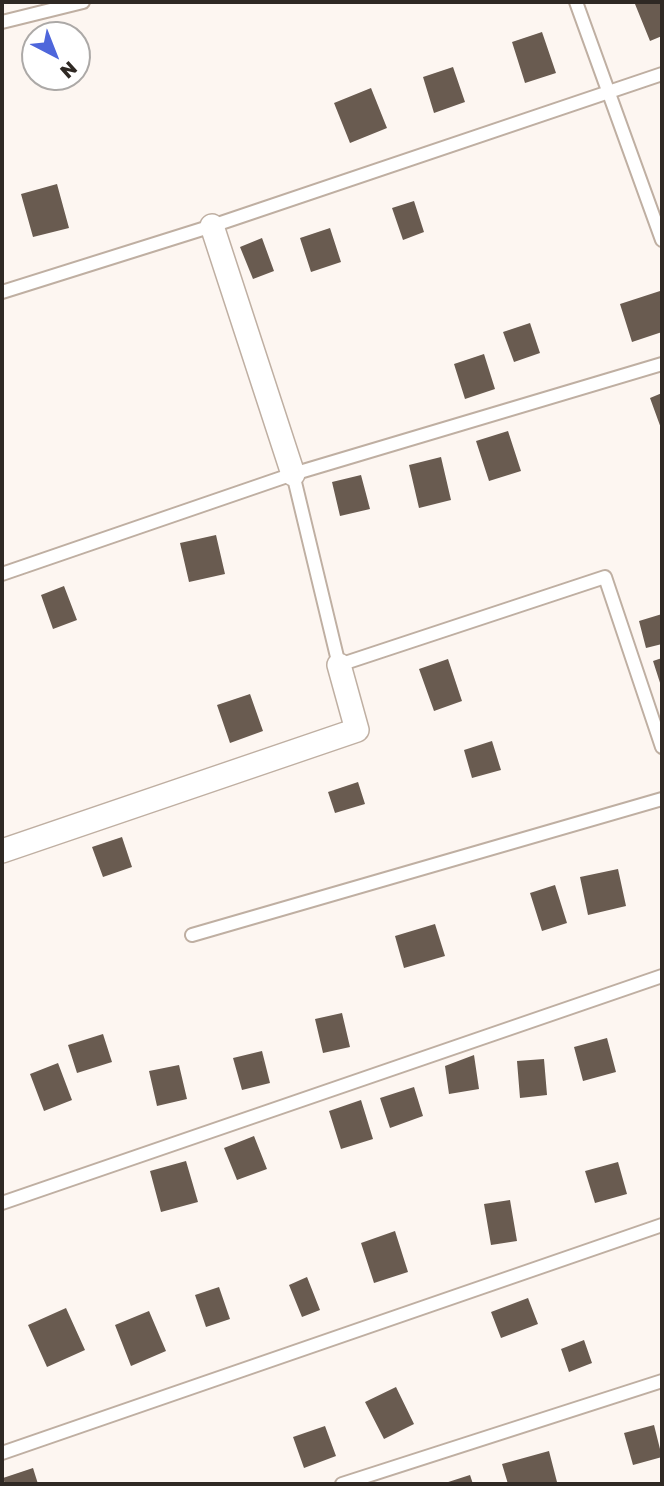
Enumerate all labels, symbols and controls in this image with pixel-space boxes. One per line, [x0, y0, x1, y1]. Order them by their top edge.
north arrow [21, 21, 91, 91]
text: N [56, 57, 82, 84]

